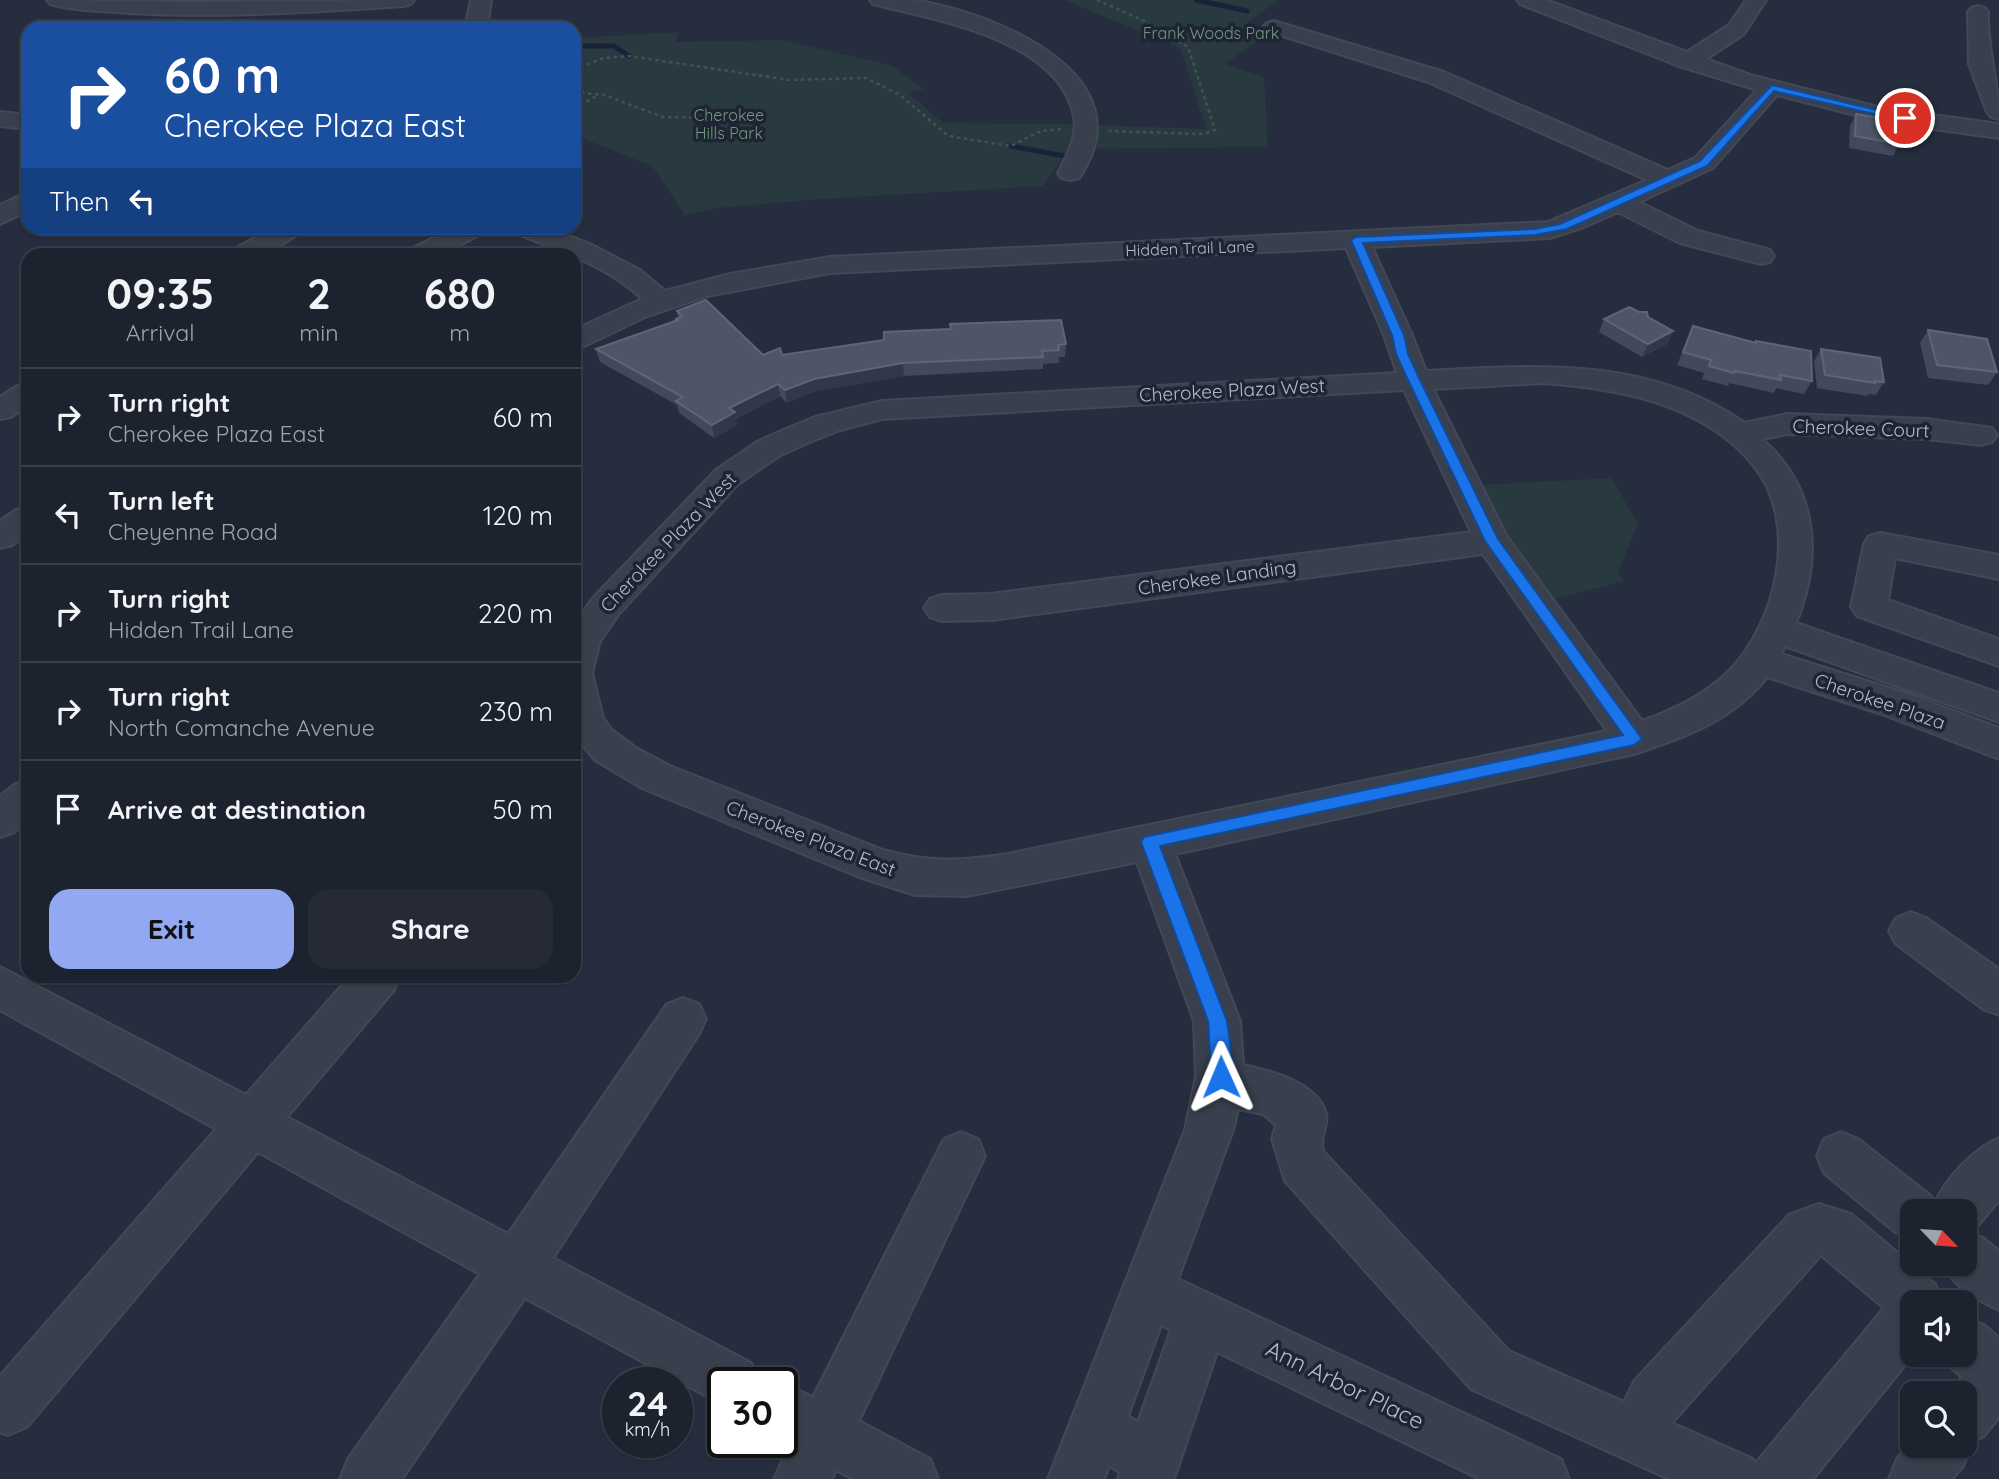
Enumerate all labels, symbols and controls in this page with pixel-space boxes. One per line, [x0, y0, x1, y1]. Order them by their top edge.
park label: Frank Woods Park [1143, 23, 1279, 43]
text: 60 m [164, 44, 280, 105]
icon: right [49, 49, 140, 140]
pin [1875, 88, 1935, 148]
icon: arrive [1886, 99, 1924, 137]
text: Cherokee Plaza East [164, 105, 466, 145]
park label: Cherokee Hills Park [694, 105, 764, 143]
icon: left [123, 182, 161, 220]
text: Then [49, 185, 109, 218]
street label: Hidden Trail Lane [1125, 236, 1255, 260]
text: 09:35 [106, 267, 214, 320]
text: 2 [307, 267, 331, 320]
text: 680 [424, 267, 496, 320]
text: Arrival [126, 318, 195, 347]
text: min [299, 318, 339, 347]
text: m [449, 318, 470, 347]
street label: Cherokee Plaza West [1139, 373, 1325, 407]
text: Turn right [108, 386, 230, 419]
icon: right [49, 398, 87, 436]
text: 60 m [493, 401, 553, 434]
street label: Cherokee Court [1792, 414, 1930, 442]
text: Cherokee Plaza East [108, 419, 325, 448]
street label: Cherokee Plaza West [595, 467, 741, 617]
text: Turn left [108, 484, 215, 517]
icon: left [49, 496, 87, 534]
text: 120 m [483, 499, 553, 532]
text: Cheyenne Road [108, 517, 278, 546]
street label: Cherokee Landing [1136, 554, 1298, 600]
text: Turn right [108, 582, 230, 615]
icon: right [49, 594, 87, 632]
text: 220 m [478, 597, 553, 630]
text: Hidden Trail Lane [108, 615, 294, 644]
street label: Cherokee Plaza [1812, 667, 1948, 735]
text: Turn right [108, 680, 230, 713]
icon: right [49, 692, 87, 730]
text: 230 m [479, 695, 553, 728]
text: North Comanche Avenue [108, 713, 375, 742]
icon: arrive [49, 790, 87, 828]
text: Arrive at destination [108, 793, 366, 826]
text: 50 m [493, 793, 553, 826]
street label: Cherokee Plaza East [723, 795, 899, 881]
button: Exit [49, 889, 294, 969]
button: Share [308, 889, 553, 969]
position arrow [1184, 1040, 1258, 1114]
north arrow [1900, 1199, 1978, 1276]
map controls [1900, 1199, 1977, 1458]
button: sound [1900, 1290, 1977, 1367]
street label: Ann Arbor Place [1261, 1334, 1429, 1435]
speed limit sign: 30 [707, 1367, 798, 1458]
text: 24 [627, 1381, 668, 1425]
button: search [1900, 1381, 1977, 1458]
text: km/h [625, 1418, 670, 1441]

